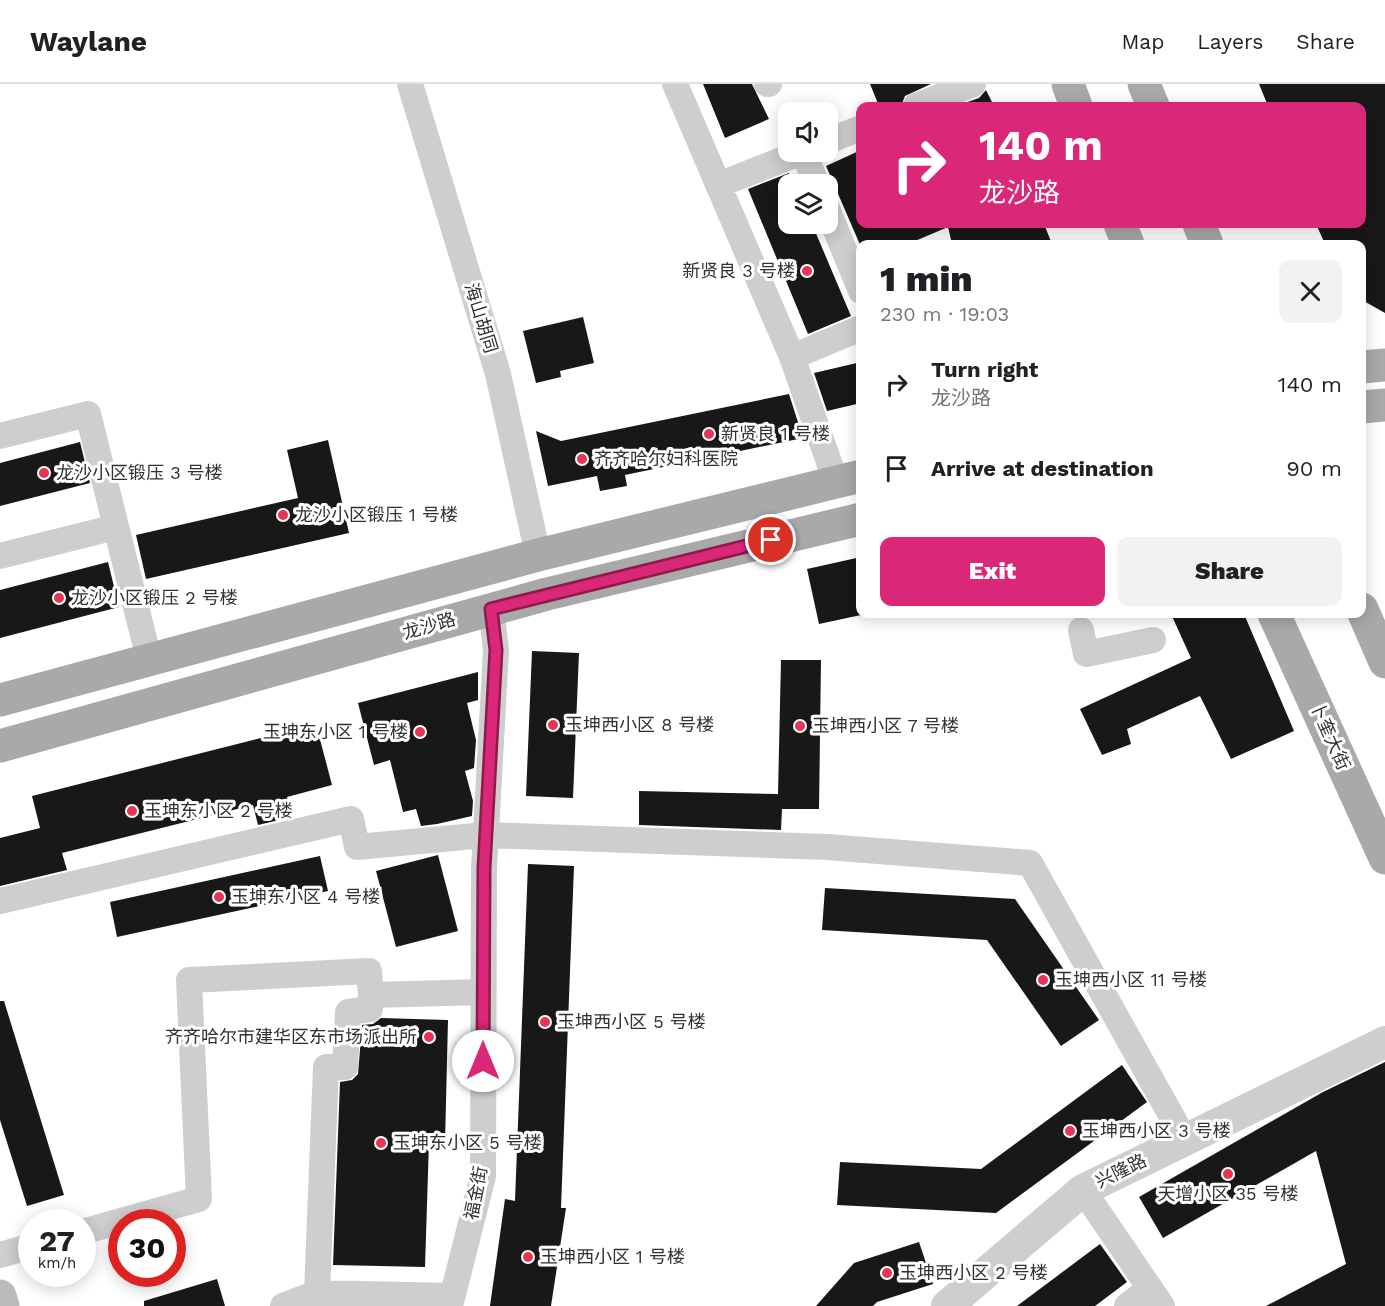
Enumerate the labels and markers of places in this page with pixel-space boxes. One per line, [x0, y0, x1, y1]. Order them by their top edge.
place label: 新贤良 3 号楼 [682, 260, 795, 281]
marker: 新贤良 3 号楼 [800, 264, 814, 278]
place label: 新贤良 1 号楼 [721, 423, 830, 444]
marker: 新贤良 1 号楼 [702, 427, 716, 441]
place label: 齐齐哈尔妇科医院 [594, 448, 738, 469]
marker: 齐齐哈尔妇科医院 [575, 452, 589, 466]
place label: 龙沙小区锻压 3 号楼 [56, 462, 223, 483]
marker: 龙沙小区锻压 3 号楼 [37, 466, 51, 480]
place label: 龙沙小区锻压 1 号楼 [295, 504, 458, 525]
marker: 龙沙小区锻压 1 号楼 [276, 508, 290, 522]
pin [745, 514, 796, 565]
place label: 龙沙小区锻压 2 号楼 [71, 587, 238, 608]
marker: 龙沙小区锻压 2 号楼 [52, 591, 66, 605]
place label: 玉坤西小区 8 号楼 [565, 714, 714, 735]
place label: 玉坤西小区 7 号楼 [812, 715, 959, 736]
marker: 玉坤西小区 8 号楼 [546, 718, 560, 732]
marker: 玉坤西小区 7 号楼 [793, 719, 807, 733]
place label: 玉坤东小区 1 号楼 [263, 721, 408, 742]
marker: 玉坤东小区 1 号楼 [413, 725, 427, 739]
place label: 玉坤东小区 2 号楼 [144, 800, 293, 821]
marker: 玉坤东小区 2 号楼 [125, 804, 139, 818]
place label: 玉坤东小区 4 号楼 [231, 886, 380, 907]
marker: 玉坤东小区 4 号楼 [212, 890, 226, 904]
place label: 玉坤西小区 11 号楼 [1055, 969, 1207, 990]
marker: 玉坤西小区 11 号楼 [1036, 973, 1050, 987]
place label: 玉坤西小区 5 号楼 [557, 1011, 706, 1032]
marker: 玉坤西小区 5 号楼 [538, 1015, 552, 1029]
place label: 齐齐哈尔市建华区东市场派出所 [165, 1026, 417, 1047]
marker: 齐齐哈尔市建华区东市场派出所 [422, 1030, 436, 1044]
place label: 玉坤西小区 3 号楼 [1082, 1120, 1231, 1141]
marker: 玉坤西小区 3 号楼 [1063, 1124, 1077, 1138]
place label: 玉坤东小区 5 号楼 [393, 1132, 542, 1153]
marker: 玉坤东小区 5 号楼 [374, 1136, 388, 1150]
marker: 天增小区 35 号楼 [1221, 1167, 1235, 1181]
place label: 天增小区 35 号楼 [1157, 1183, 1299, 1204]
place label: 玉坤西小区 1 号楼 [540, 1246, 685, 1267]
marker: 玉坤西小区 1 号楼 [521, 1250, 535, 1264]
place label: 玉坤西小区 2 号楼 [899, 1262, 1048, 1283]
marker: 玉坤西小区 2 号楼 [880, 1266, 894, 1280]

